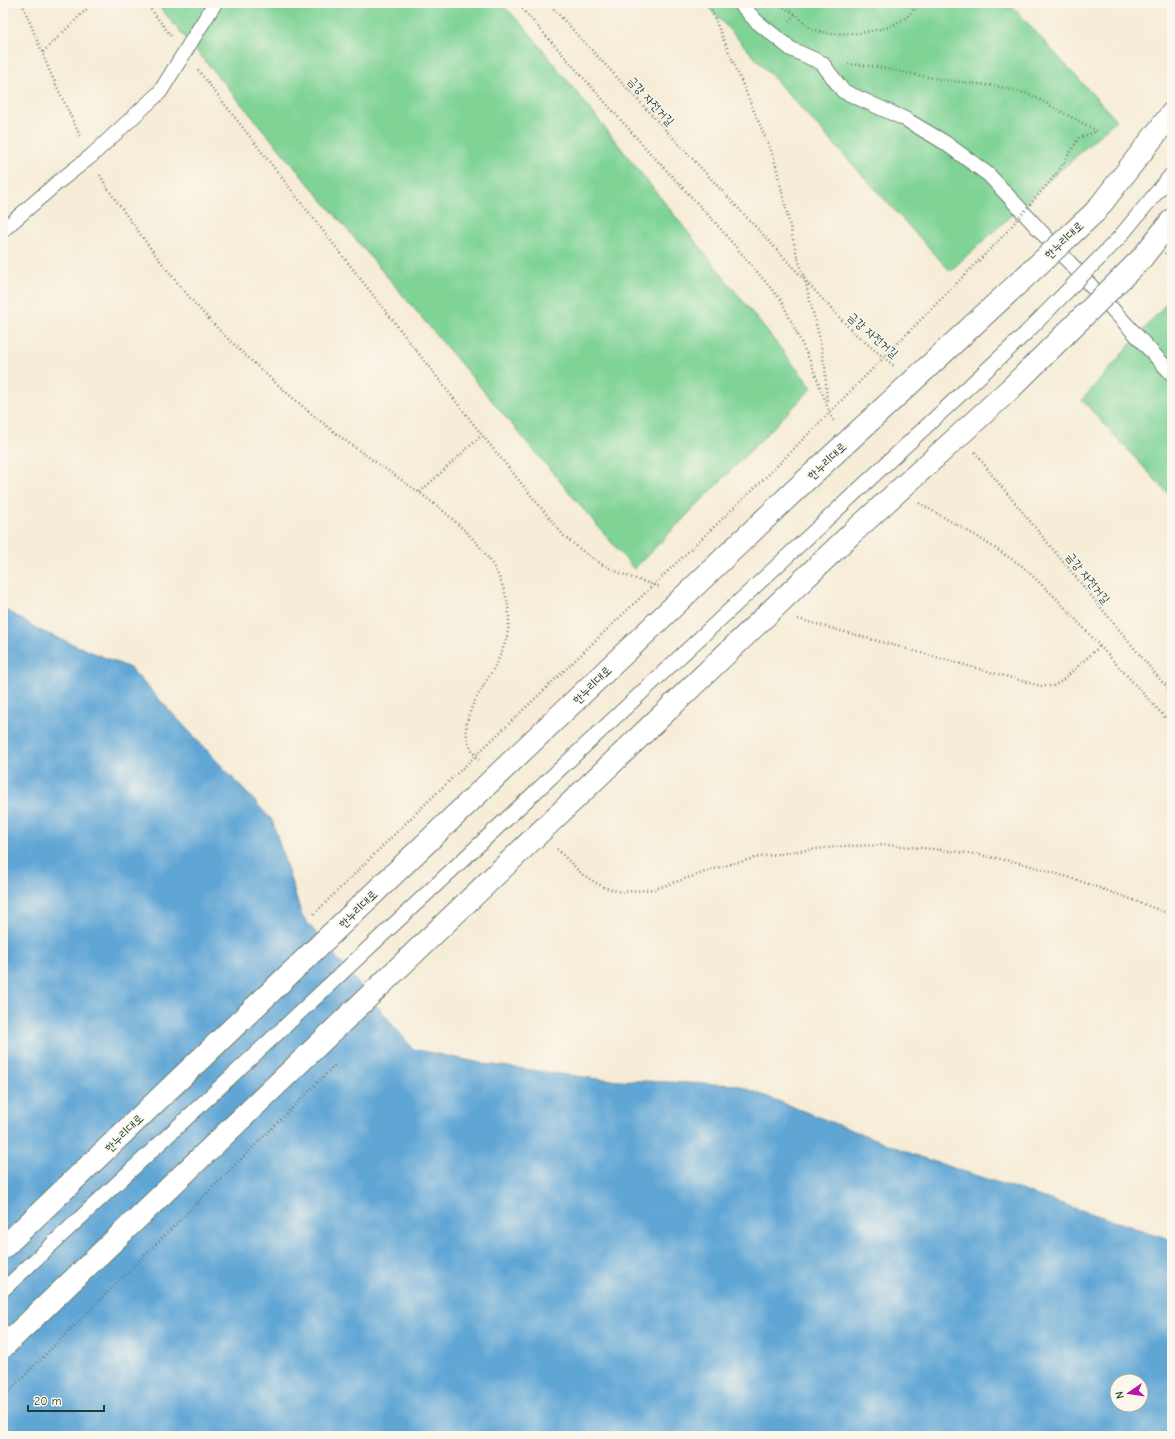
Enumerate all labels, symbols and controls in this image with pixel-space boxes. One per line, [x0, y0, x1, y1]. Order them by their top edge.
street label: 금강 자전거길 [625, 74, 677, 129]
street label: 한누리대로 [1042, 218, 1086, 262]
street label: 금강 자전거길 [845, 309, 901, 361]
street label: 한누리대로 [805, 439, 849, 483]
street label: 금강 자전거길 [1063, 550, 1113, 607]
street label: 한누리대로 [570, 663, 614, 707]
street label: 한누리대로 [336, 887, 380, 931]
street label: 한누리대로 [102, 1111, 146, 1155]
north arrow [1109, 1373, 1149, 1413]
scale bar [28, 1387, 104, 1413]
text: N [1113, 1390, 1127, 1400]
text: 20 m [34, 1394, 62, 1408]

